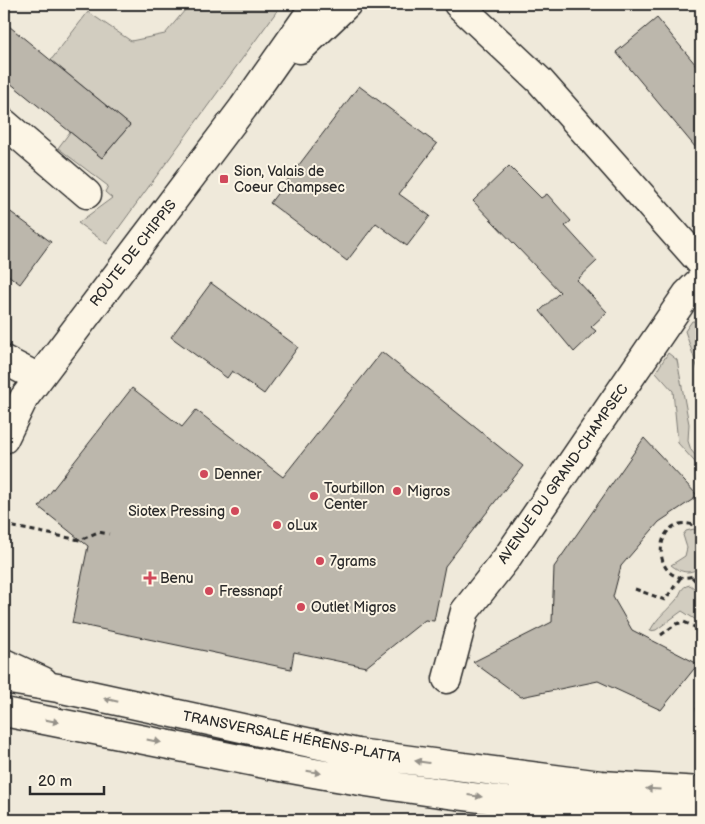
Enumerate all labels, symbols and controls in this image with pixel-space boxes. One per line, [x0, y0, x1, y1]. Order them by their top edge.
place label: Sion, Valais de Coeur Champsec [234, 163, 345, 196]
marker: Sion, Valais de Coeur Champsec [218, 173, 230, 185]
street label: ROUTE DE CHIPPIS [86, 196, 180, 310]
street label: AVENUE DU GRAND-CHAMPSEC [494, 381, 632, 567]
place label: Denner [214, 466, 262, 483]
marker: Denner [198, 468, 210, 480]
place label: Tourbillon Center [324, 480, 385, 513]
place label: Migros [407, 483, 450, 500]
marker: Migros [391, 485, 403, 497]
marker: Tourbillon Center [308, 490, 320, 502]
place label: Siotex Pressing [128, 503, 225, 520]
marker: Siotex Pressing [229, 505, 241, 517]
place label: oLux [287, 517, 318, 534]
marker: oLux [271, 519, 283, 531]
place label: 7grams [330, 553, 376, 570]
marker: 7grams [314, 555, 326, 567]
place label: Benu [160, 570, 194, 587]
marker: Benu [144, 572, 156, 584]
place label: Fressnapf [219, 583, 283, 600]
marker: Fressnapf [203, 585, 215, 597]
place label: Outlet Migros [311, 599, 396, 616]
marker: Outlet Migros [295, 601, 307, 613]
one-way arrow [104, 696, 119, 704]
street label: TRANSVERSALE HÉRENS-PLATTA [181, 706, 403, 767]
one-way arrow [44, 717, 59, 725]
one-way arrow [147, 738, 163, 746]
one-way arrow [413, 758, 429, 766]
scale bar [30, 764, 104, 796]
one-way arrow [306, 769, 322, 777]
text: 20 m [38, 772, 72, 791]
one-way arrow [644, 784, 660, 792]
one-way arrow [467, 792, 483, 800]

